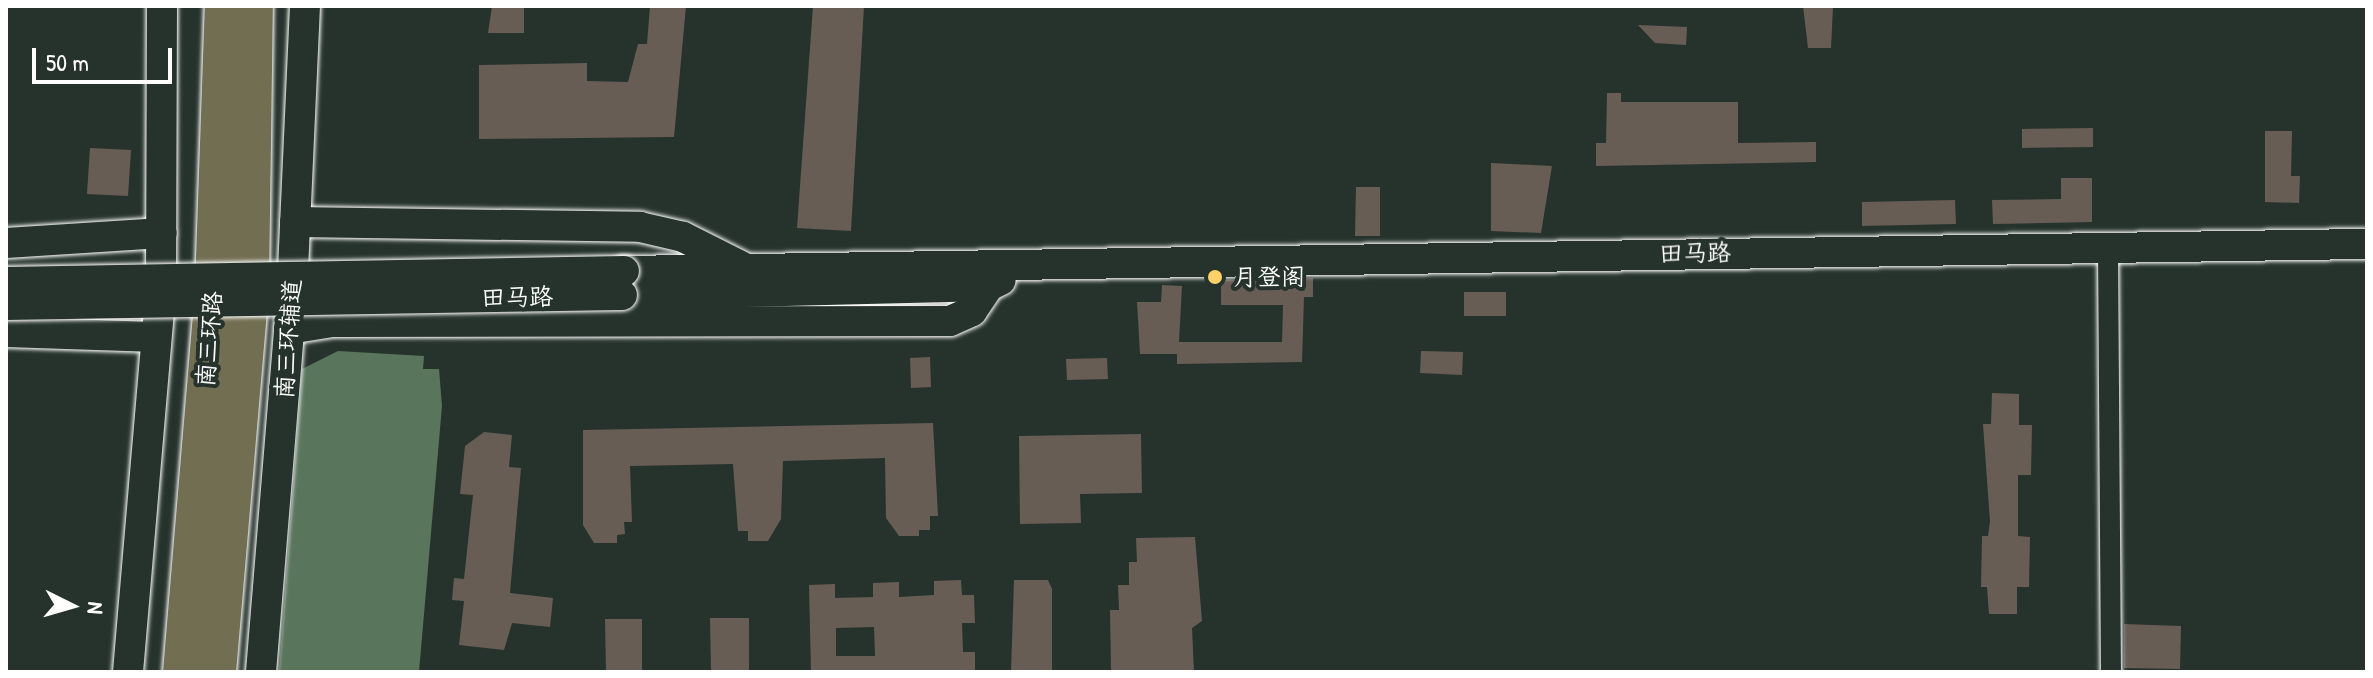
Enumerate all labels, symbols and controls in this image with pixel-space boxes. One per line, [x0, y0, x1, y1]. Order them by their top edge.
scale bar [36, 32, 176, 82]
text: 50 m [46, 46, 89, 78]
street label: 田马路 [1659, 238, 1731, 268]
place label: 月登阁 [1233, 263, 1305, 291]
marker: 月登阁 [1204, 266, 1226, 288]
street label: 南三环辅道 [269, 278, 307, 400]
street label: 田马路 [481, 282, 553, 312]
street label: 南三环路 [190, 290, 228, 388]
north arrow [32, 566, 112, 646]
text: N [80, 601, 111, 615]

